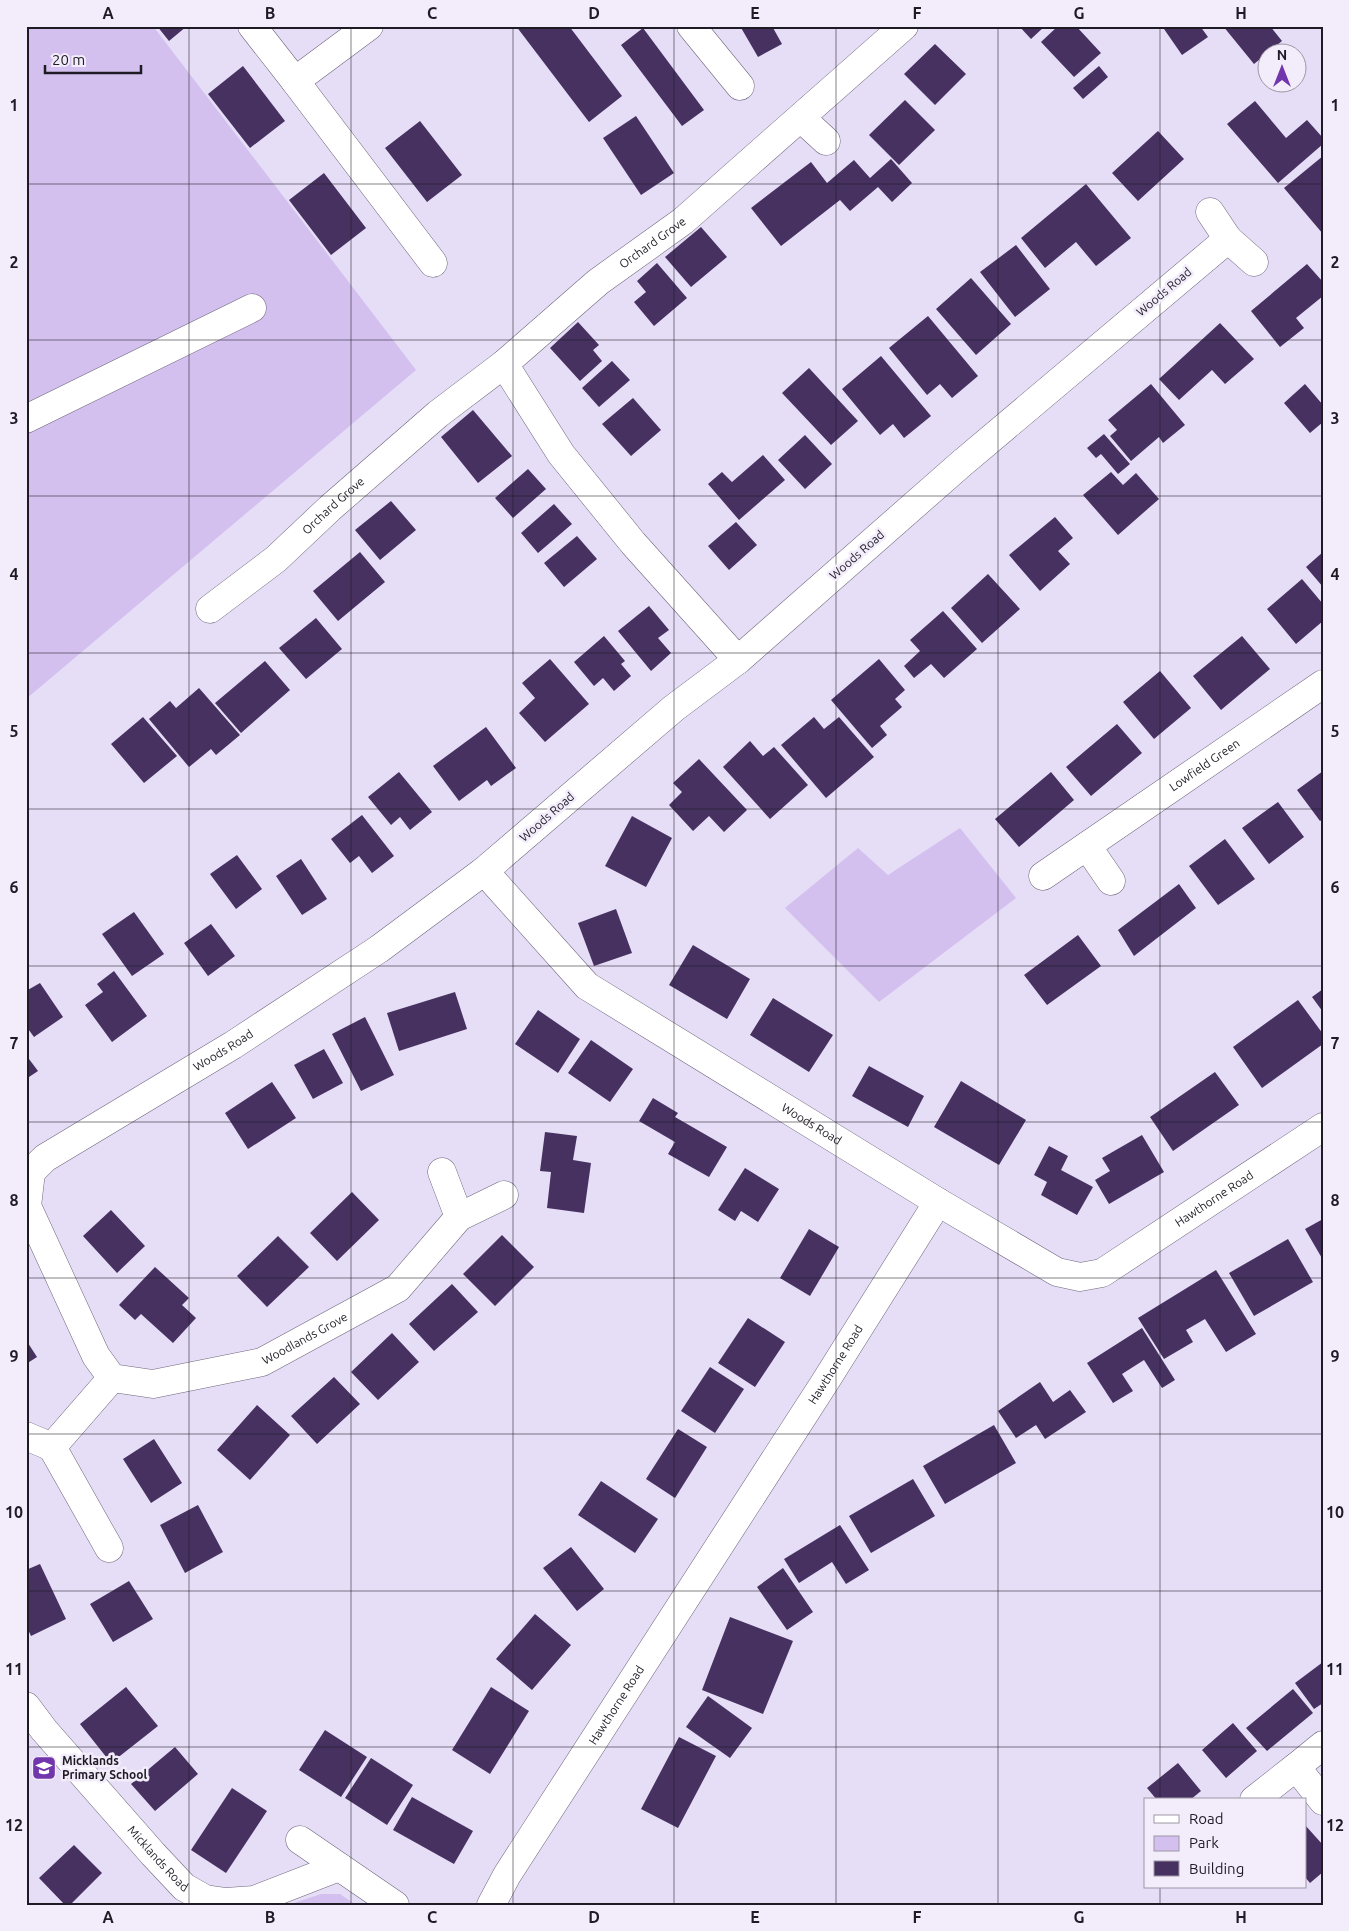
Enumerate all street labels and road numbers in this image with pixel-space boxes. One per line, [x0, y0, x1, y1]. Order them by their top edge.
street label: Orchard Grove [617, 214, 688, 271]
street label: Woods Road [1134, 265, 1194, 318]
street label: Orchard Grove [299, 474, 367, 537]
street label: Woods Road [827, 528, 886, 582]
street label: Lowfield Green [1167, 736, 1242, 793]
street label: Woods Road [517, 790, 576, 844]
street label: Woods Road [191, 1027, 255, 1073]
street label: Woods Road [779, 1100, 844, 1147]
street label: Hawthorne Road [1172, 1168, 1255, 1229]
street label: Woodlands Grove [260, 1310, 350, 1367]
street label: Hawthorne Road [805, 1323, 865, 1406]
street label: Hawthorne Road [586, 1663, 646, 1747]
street label: Micklands Road [125, 1823, 191, 1894]

